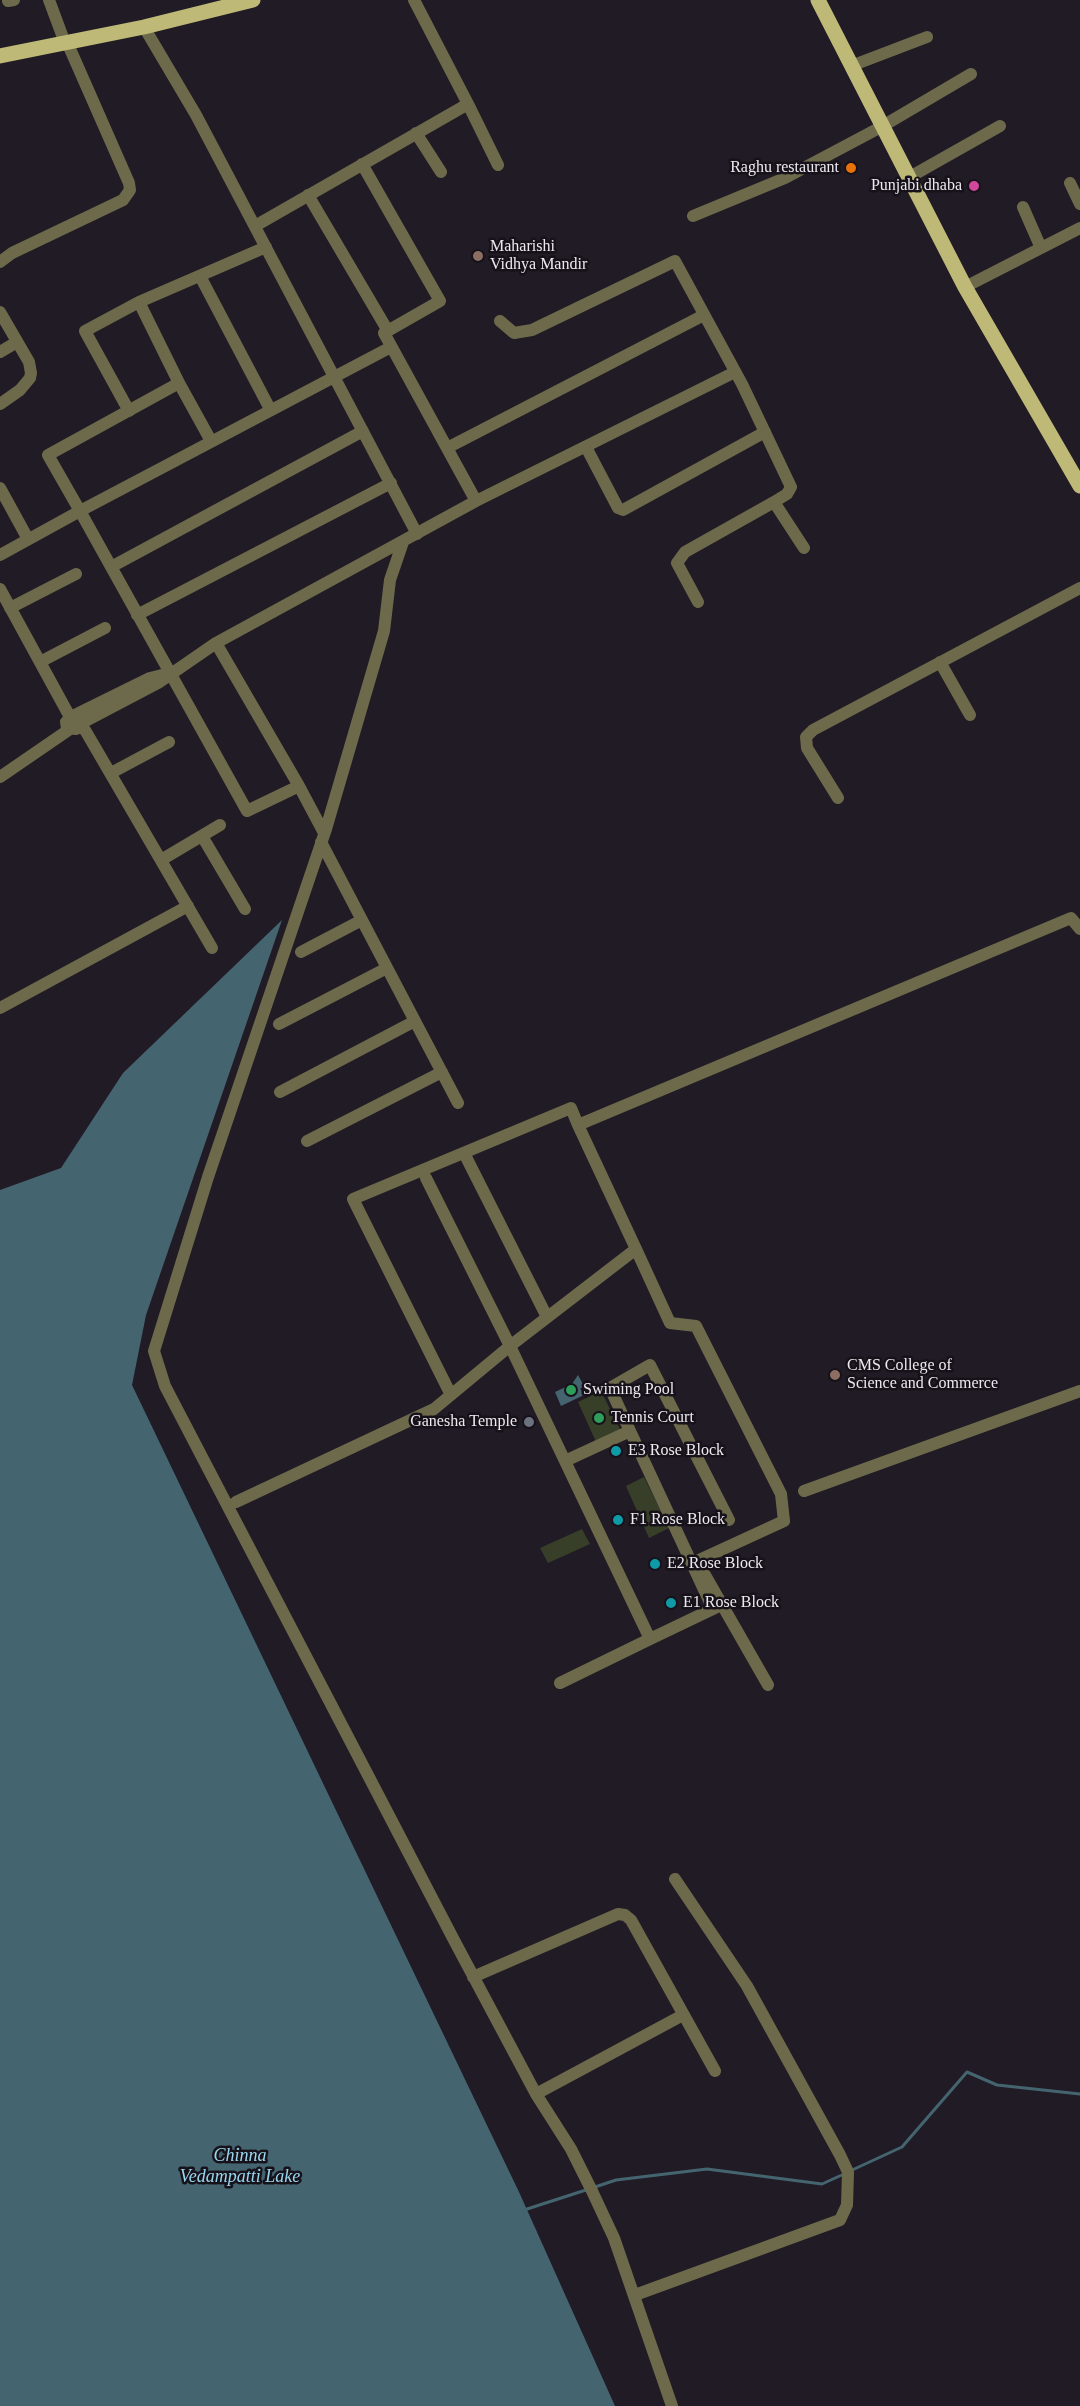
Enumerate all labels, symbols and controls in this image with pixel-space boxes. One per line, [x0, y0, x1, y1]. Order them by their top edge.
place label: Raghu restaurant [730, 158, 839, 178]
marker: Raghu restaurant [844, 161, 858, 175]
place label: Punjabi dhaba [871, 176, 962, 196]
marker: Punjabi dhaba [967, 179, 981, 193]
place label: Maharishi Vidhya Mandir [490, 237, 587, 275]
marker: Maharishi Vidhya Mandir [471, 249, 485, 263]
place label: CMS College of Science and Commerce [847, 1356, 998, 1394]
marker: CMS College of Science and Commerce [828, 1368, 842, 1382]
place label: Swiming Pool [583, 1380, 674, 1400]
marker: Swiming Pool [564, 1383, 578, 1397]
place label: Tennis Court [611, 1408, 694, 1428]
marker: Tennis Court [592, 1411, 606, 1425]
place label: Ganesha Temple [410, 1412, 517, 1432]
marker: Ganesha Temple [522, 1415, 536, 1429]
place label: E3 Rose Block [628, 1441, 724, 1461]
marker: E3 Rose Block [609, 1444, 623, 1458]
place label: F1 Rose Block [630, 1510, 725, 1530]
marker: F1 Rose Block [611, 1513, 625, 1527]
place label: E2 Rose Block [667, 1554, 763, 1574]
marker: E2 Rose Block [648, 1557, 662, 1571]
place label: E1 Rose Block [683, 1593, 779, 1613]
marker: E1 Rose Block [664, 1596, 678, 1610]
water label: Chinna Vedampatti Lake [180, 2145, 300, 2188]

